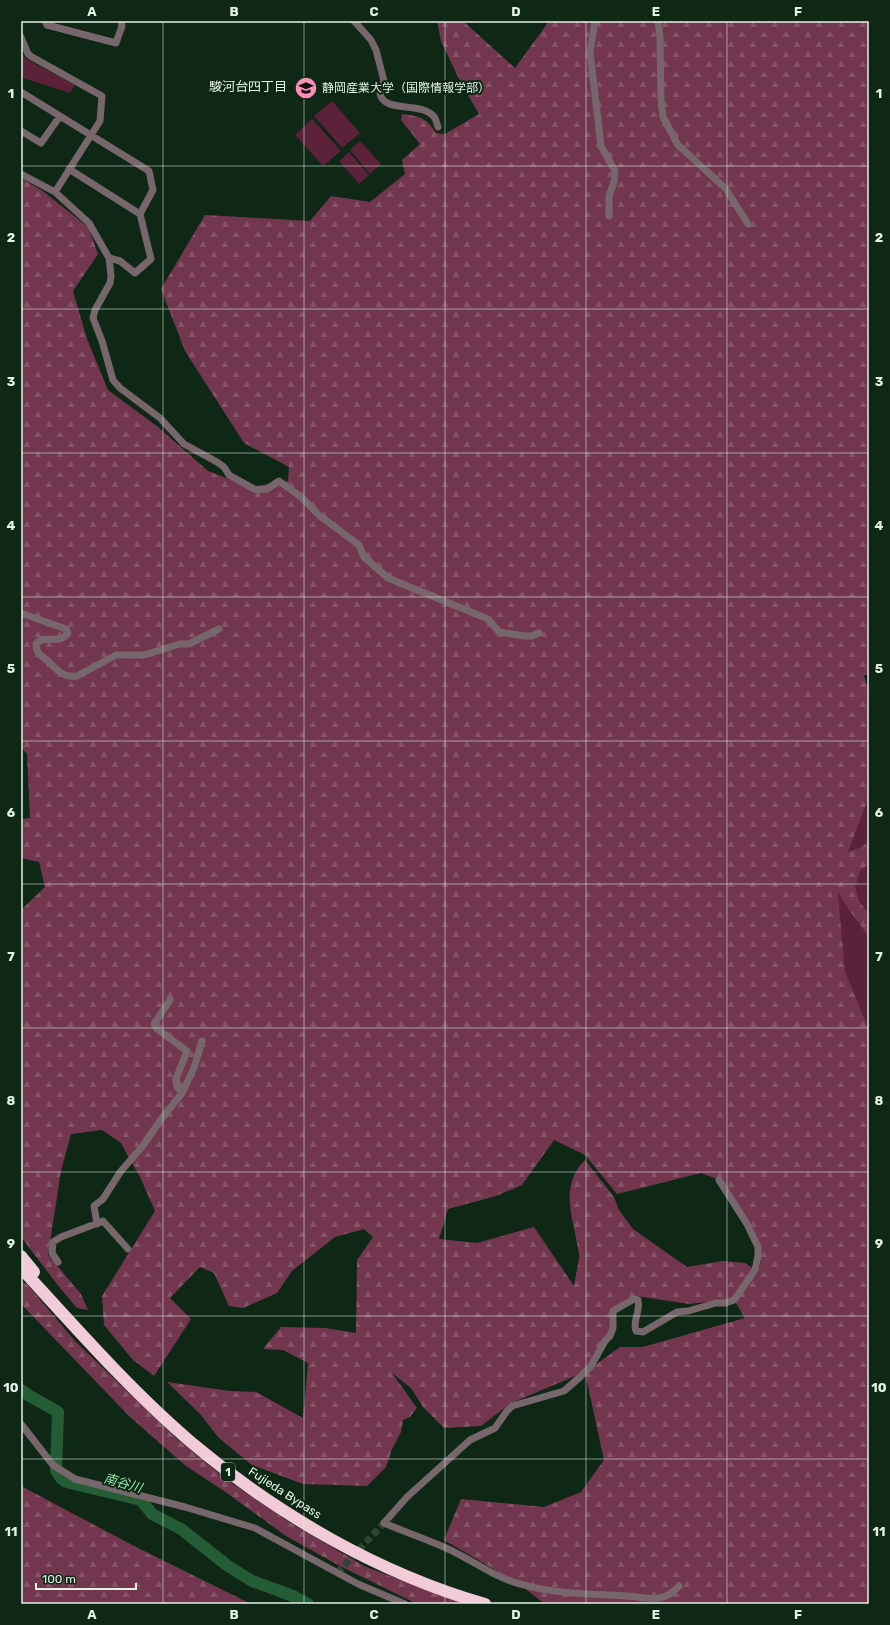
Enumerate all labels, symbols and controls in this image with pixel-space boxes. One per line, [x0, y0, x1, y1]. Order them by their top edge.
text: A [87, 4, 97, 19]
text: B [229, 4, 239, 19]
text: C [369, 4, 379, 19]
text: D [511, 4, 521, 19]
text: E [652, 4, 660, 19]
text: F [794, 4, 802, 19]
school or university icon: 静岡産業大学（国際情報学部） [293, 75, 319, 101]
district label: 駿河台四丁目 [209, 79, 287, 94]
place label: 静岡産業大学（国際情報学部） [322, 81, 490, 95]
text: 1 [8, 86, 14, 101]
text: 1 [876, 86, 882, 101]
text: 2 [7, 230, 15, 245]
text: 2 [875, 230, 883, 245]
text: 3 [7, 374, 16, 389]
text: 3 [875, 374, 884, 389]
text: 4 [7, 518, 16, 533]
text: 4 [875, 518, 884, 533]
text: 5 [7, 661, 15, 676]
text: 5 [875, 661, 883, 676]
text: 6 [7, 805, 16, 820]
text: 6 [875, 805, 884, 820]
text: 7 [7, 949, 15, 964]
text: 7 [875, 949, 883, 964]
text: 8 [7, 1093, 16, 1108]
text: 8 [875, 1093, 884, 1108]
text: 9 [7, 1236, 15, 1251]
text: 9 [875, 1236, 883, 1251]
text: 10 [3, 1380, 19, 1395]
text: 10 [871, 1380, 887, 1395]
road number: 1 [221, 1463, 235, 1481]
street label: Fujieda Bypass [246, 1464, 324, 1522]
water label: 南谷川 [102, 1470, 146, 1496]
text: 11 [5, 1524, 17, 1539]
text: 11 [873, 1524, 885, 1539]
scale bar [36, 1565, 136, 1591]
text: 100 m [42, 1572, 76, 1586]
text: A [87, 1607, 97, 1622]
text: B [229, 1607, 239, 1622]
text: C [369, 1607, 379, 1622]
text: D [511, 1607, 521, 1622]
text: E [652, 1607, 660, 1622]
text: F [794, 1607, 802, 1622]

